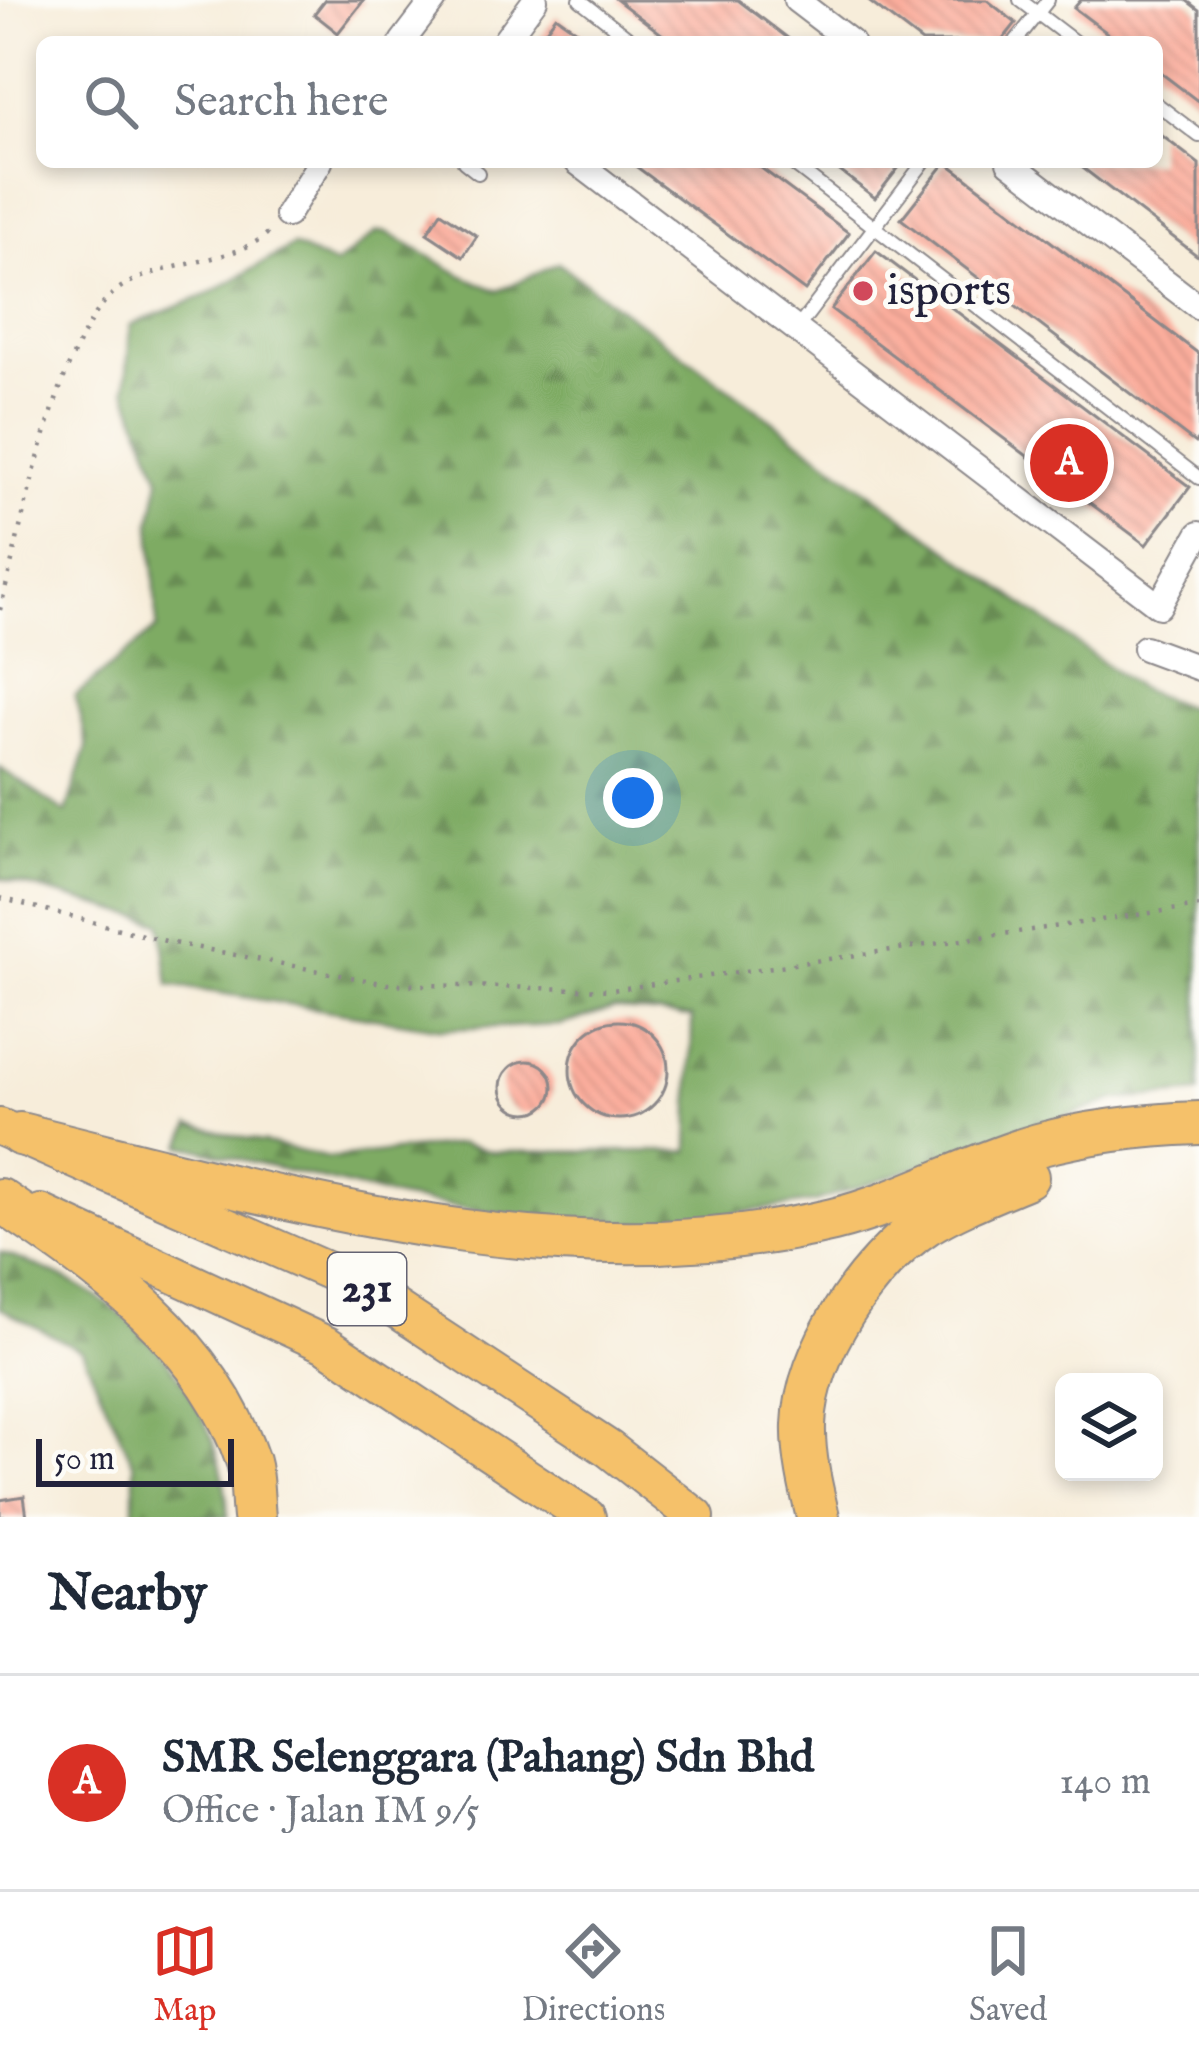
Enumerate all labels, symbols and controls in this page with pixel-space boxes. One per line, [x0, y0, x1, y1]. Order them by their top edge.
search box [36, 36, 1163, 168]
icon: search [78, 69, 144, 135]
text: Search here [174, 74, 388, 131]
place label: isports [887, 263, 1011, 320]
marker: isports [850, 278, 876, 304]
pin: A [1030, 418, 1108, 508]
your location [603, 768, 663, 828]
road number: 231 [328, 1253, 406, 1325]
map controls [1055, 1373, 1163, 1481]
button: layers [1055, 1373, 1163, 1481]
scale bar [36, 1433, 234, 1486]
text: 50 m [54, 1439, 115, 1481]
text: Nearby [48, 1563, 207, 1628]
text: SMR Selenggara (Pahang) Sdn Bhd [162, 1730, 814, 1787]
text: A [74, 1758, 100, 1807]
text: 140 m [1060, 1758, 1151, 1807]
text: Office · Jalan IM 9/5 [162, 1787, 480, 1836]
tab: Map [152, 1918, 218, 2032]
tab: Directions [522, 1918, 665, 2032]
tab: Saved [969, 1918, 1047, 2032]

